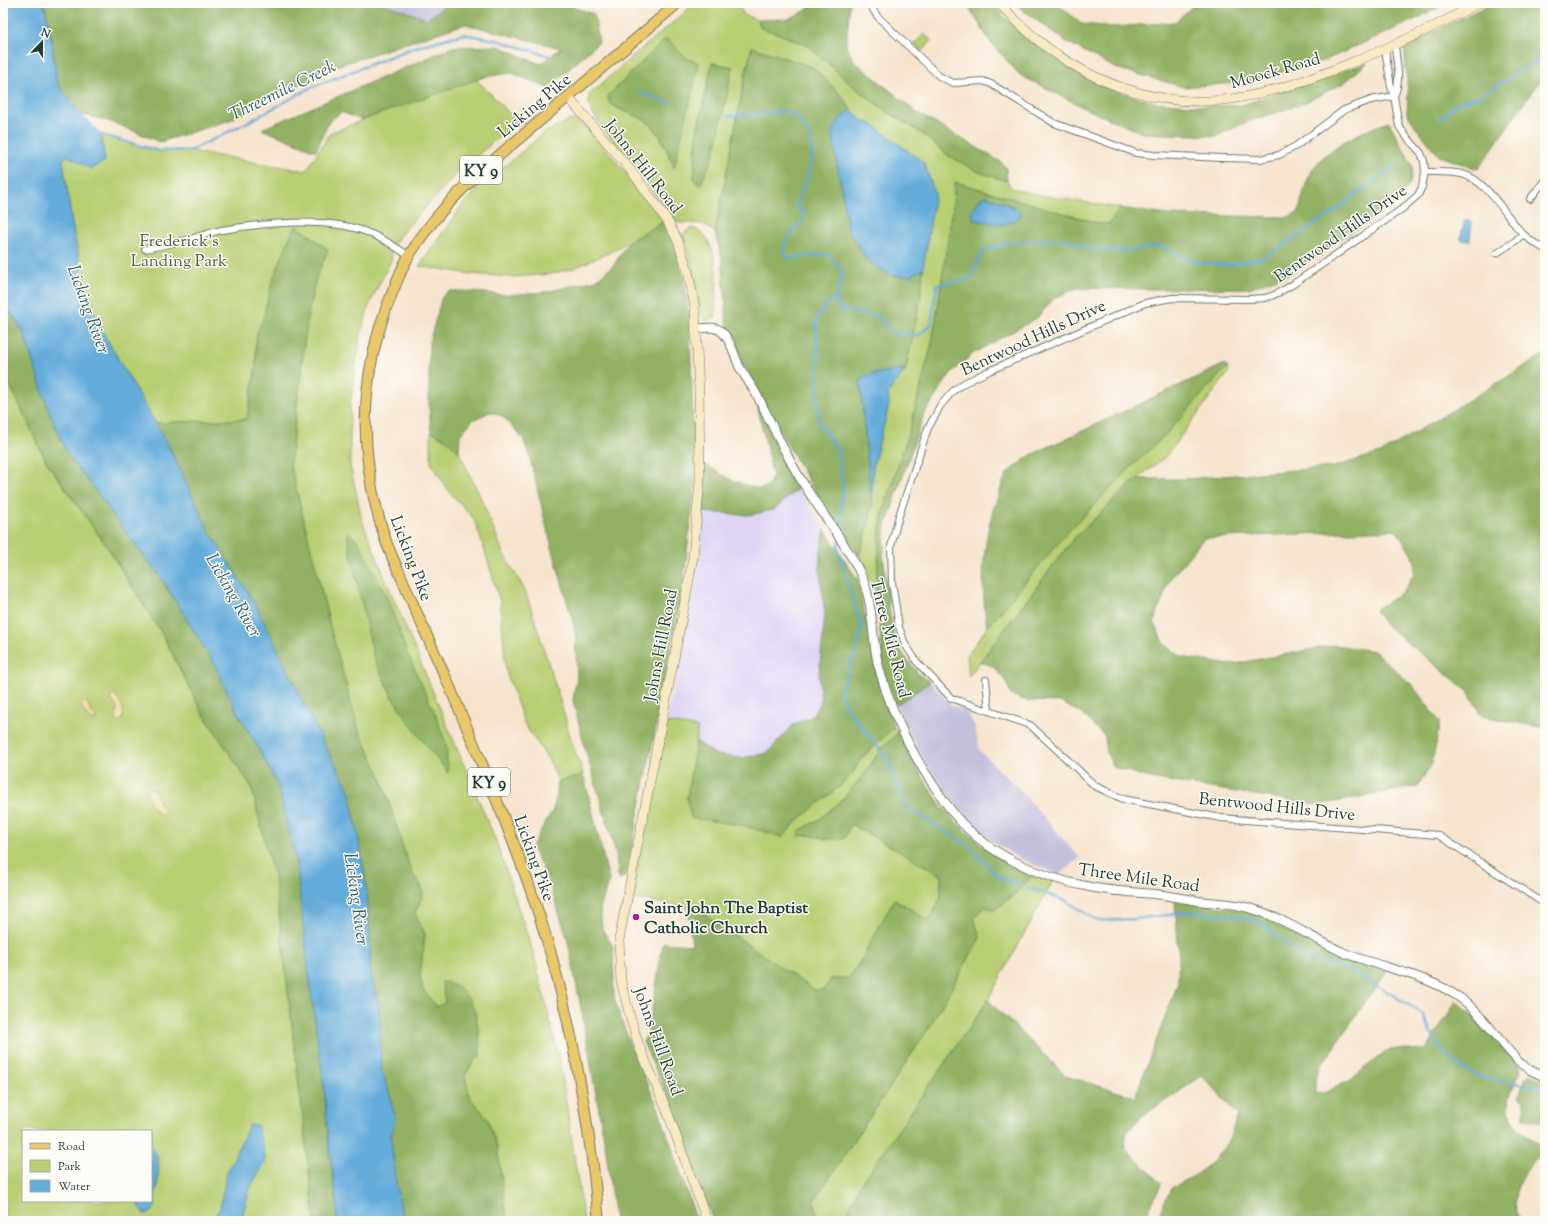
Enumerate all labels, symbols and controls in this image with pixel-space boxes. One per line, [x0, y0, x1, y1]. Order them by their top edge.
north arrow [22, 22, 62, 62]
text: N [37, 24, 53, 43]
street label: Moock Road [1228, 48, 1324, 96]
water label: Threemile Creek [225, 55, 341, 129]
street label: Licking Pike [493, 69, 577, 144]
street label: Johns Hill Road [597, 114, 687, 220]
road number: KY 9 [460, 156, 502, 184]
street label: Bentwood Hills Drive [1270, 180, 1413, 290]
park label: Frederick's Landing Park [131, 230, 227, 274]
water label: Licking River [59, 261, 116, 359]
street label: Bentwood Hills Drive [957, 295, 1110, 383]
street label: Licking Pike [383, 513, 437, 605]
water label: Licking River [198, 549, 267, 644]
street label: Three Mile Road [863, 576, 916, 701]
street label: Johns Hill Road [639, 587, 685, 705]
road number: KY 9 [468, 768, 510, 796]
street label: Bentwood Hills Drive [1197, 788, 1356, 828]
street label: Licking Pike [507, 813, 560, 905]
water label: Licking River [336, 851, 374, 948]
street label: Three Mile Road [1076, 859, 1201, 899]
place label: Saint John The Baptist Catholic Church [644, 897, 808, 941]
marker: Saint John The Baptist Catholic Church [631, 912, 641, 922]
street label: Johns Hill Road [626, 983, 688, 1100]
legend [22, 1130, 152, 1202]
text: Road [58, 1138, 85, 1156]
text: Park [58, 1158, 81, 1176]
text: Water [58, 1178, 91, 1196]

